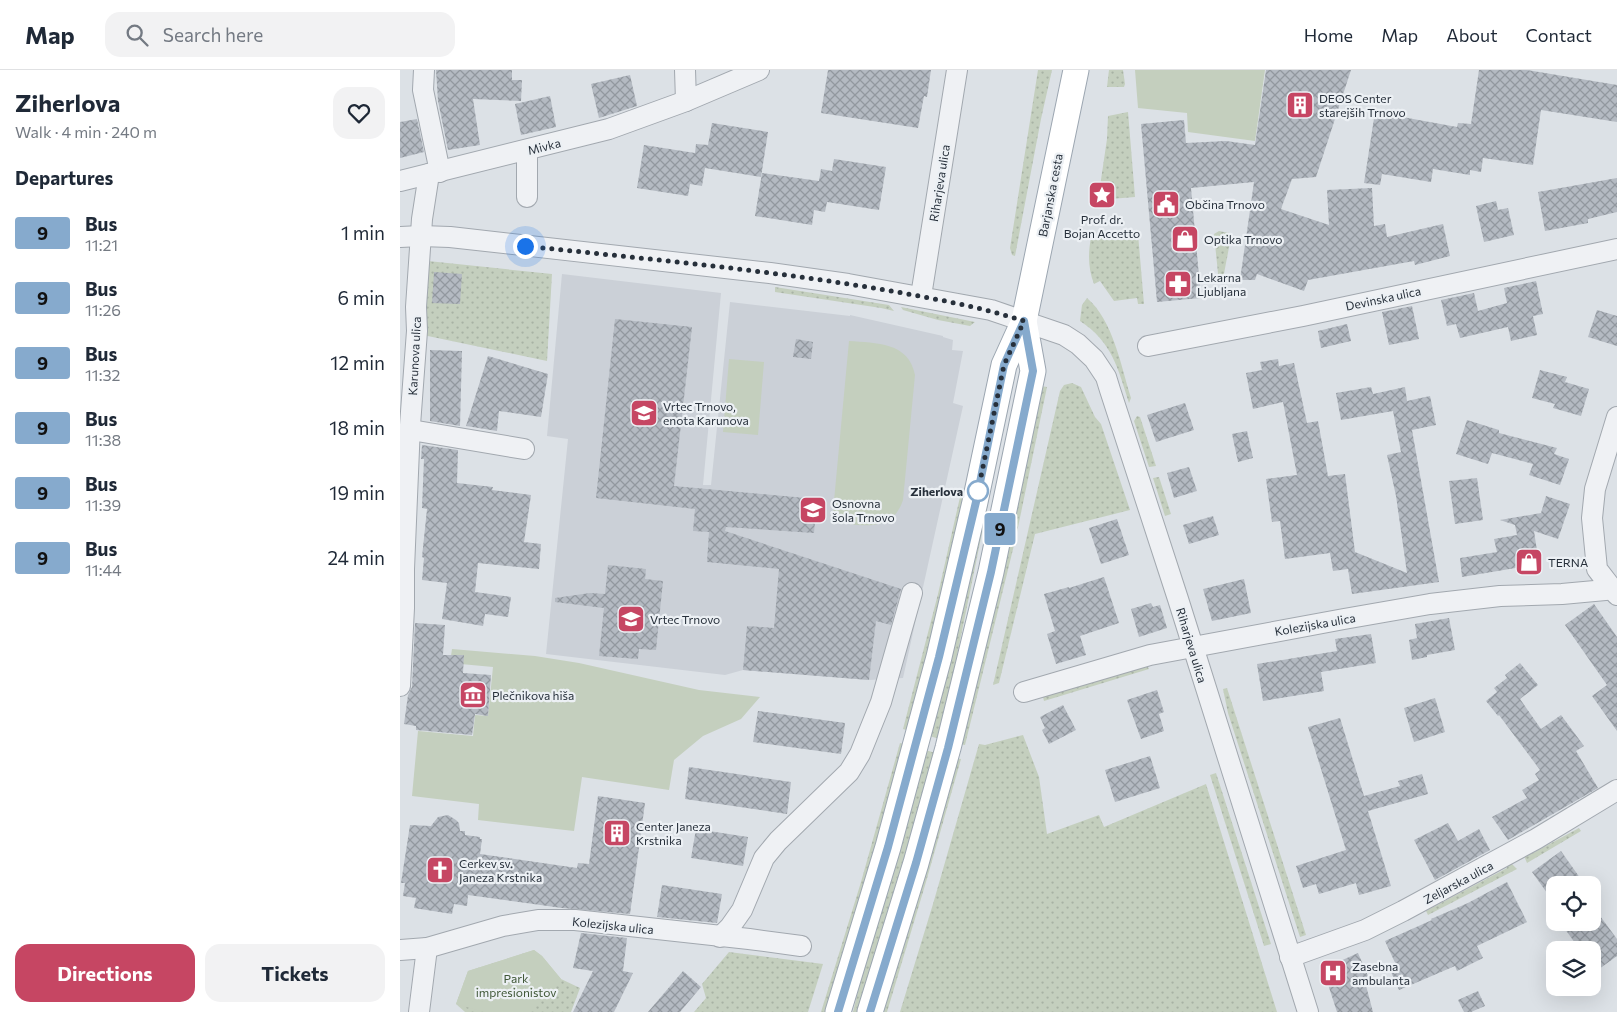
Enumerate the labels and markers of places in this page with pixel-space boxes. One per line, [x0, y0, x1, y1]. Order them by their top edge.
building icon: DEOS Center starejših Trnovo [1285, 90, 1315, 120]
place label: DEOS Center starejših Trnovo [1319, 91, 1406, 119]
place icon: Prof. dr. Bojan Accetto [1087, 180, 1117, 210]
public building icon: Občina Trnovo [1151, 189, 1181, 219]
place label: Občina Trnovo [1185, 197, 1265, 211]
place label: Prof. dr. Bojan Accetto [1064, 212, 1140, 240]
shop icon: Optika Trnovo [1170, 224, 1200, 254]
place label: Optika Trnovo [1204, 232, 1282, 246]
pharmacy icon: Lekarna Ljubljana [1163, 269, 1193, 299]
place label: Lekarna Ljubljana [1197, 270, 1246, 298]
school or university icon: Vrtec Trnovo, enota Karunova [629, 398, 659, 428]
place label: Vrtec Trnovo, enota Karunova [663, 399, 749, 427]
marker: Ziherlova [967, 480, 989, 502]
place label: Ziherlova [910, 484, 963, 498]
school or university icon: Osnovna šola Trnovo [798, 495, 828, 525]
place label: Osnovna šola Trnovo [832, 496, 895, 524]
shop icon: TERNA [1514, 547, 1544, 577]
place label: TERNA [1548, 555, 1588, 569]
school or university icon: Vrtec Trnovo [616, 604, 646, 634]
place label: Vrtec Trnovo [650, 612, 720, 626]
museum icon: Plečnikova hiša [458, 680, 488, 710]
place label: Plečnikova hiša [492, 688, 574, 702]
building icon: Center Janeza Krstnika [602, 818, 632, 848]
place label: Center Janeza Krstnika [636, 819, 711, 847]
church icon: Cerkev sv. Janeza Krstnika [425, 855, 455, 885]
place label: Cerkev sv. Janeza Krstnika [459, 856, 542, 885]
hospital icon: Zasebna ambulanta [1318, 958, 1348, 988]
place label: Zasebna ambulanta [1352, 959, 1410, 987]

